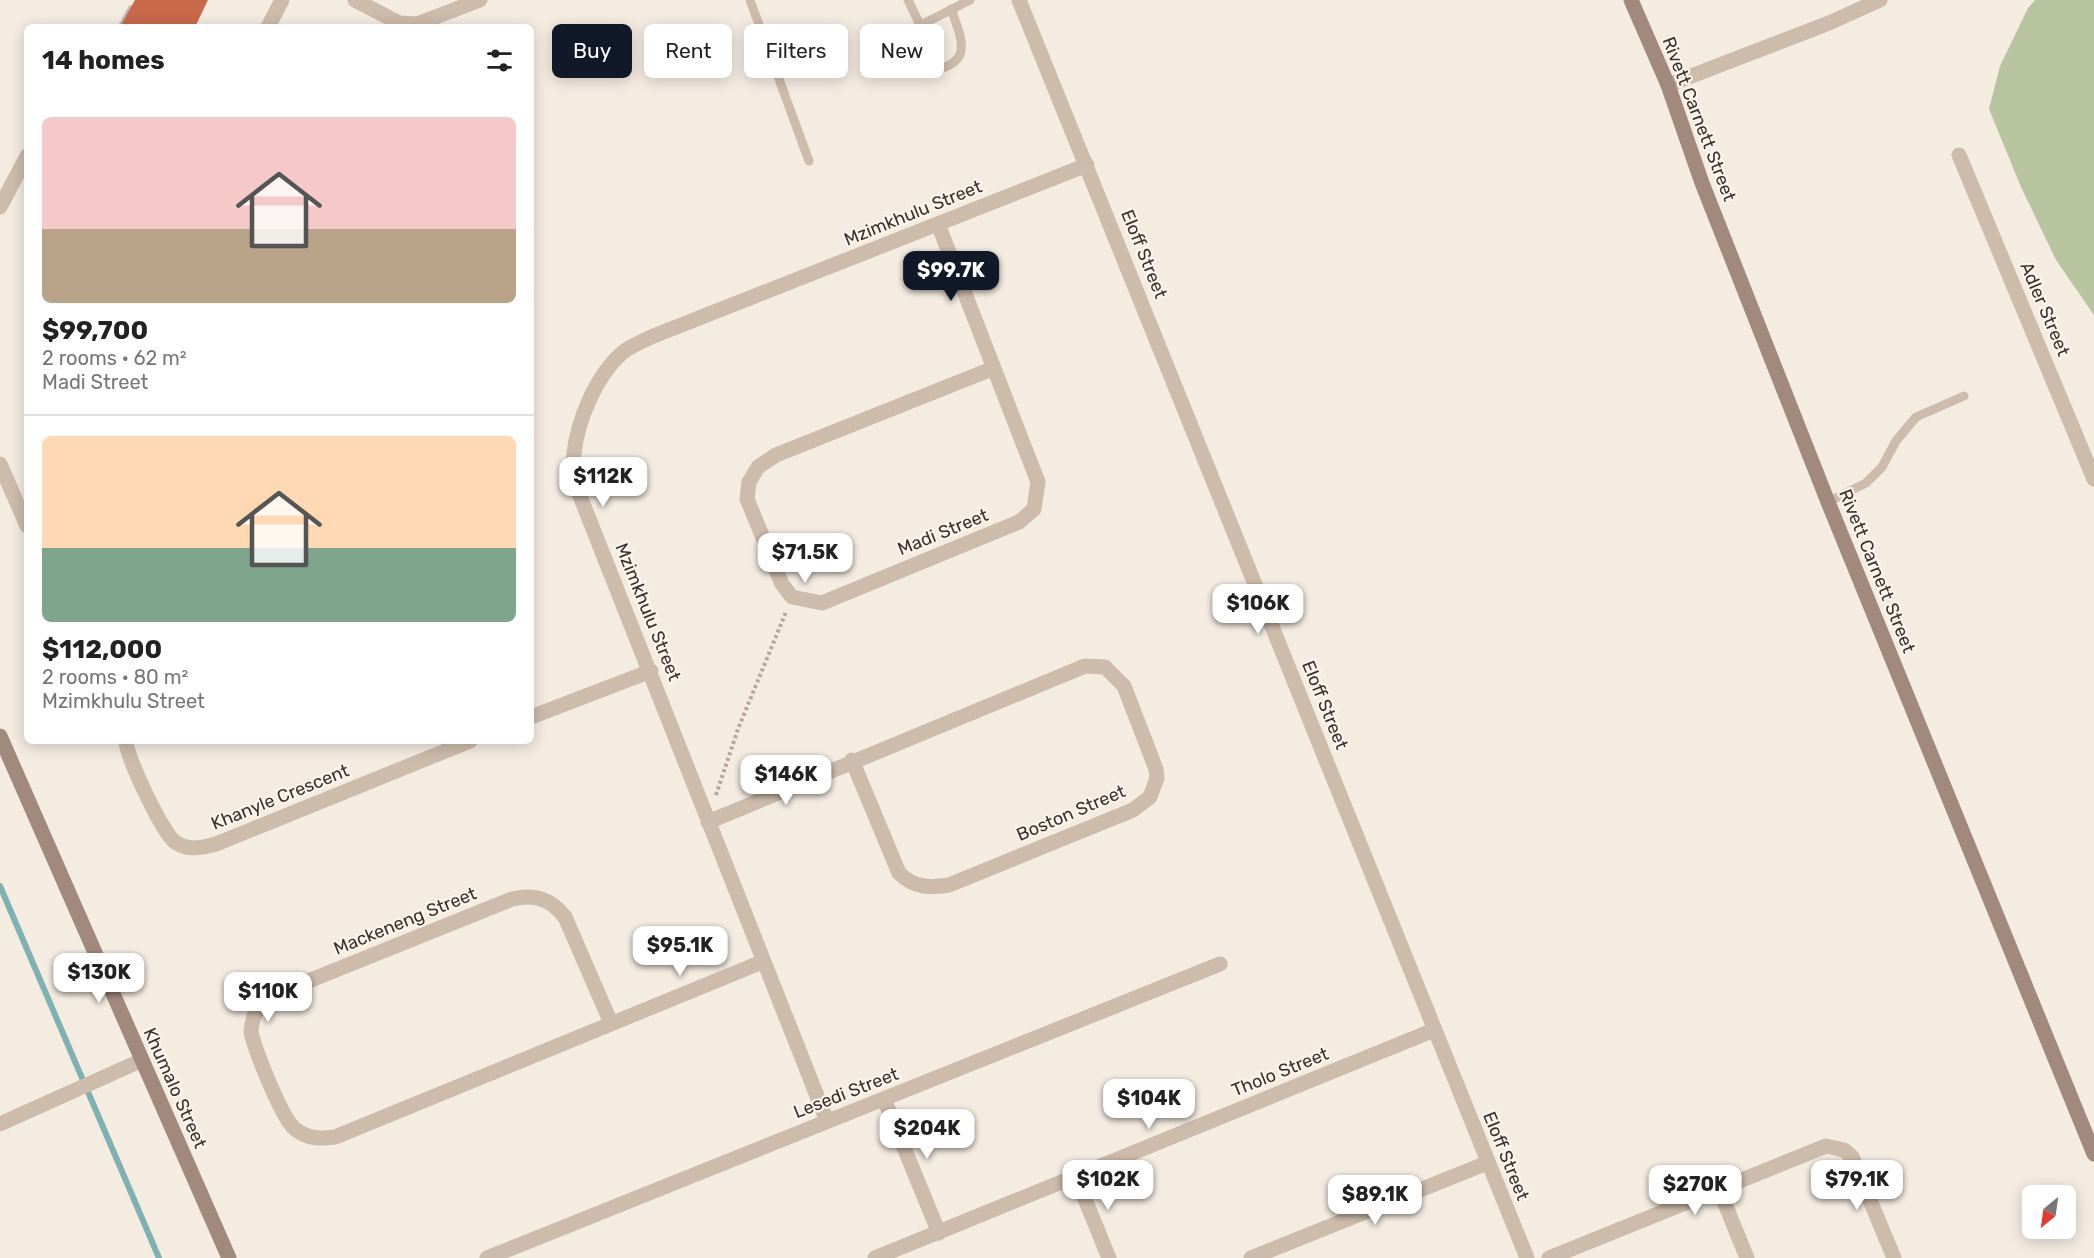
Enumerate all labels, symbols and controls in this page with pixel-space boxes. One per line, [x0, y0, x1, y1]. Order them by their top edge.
chip: Buy [552, 24, 632, 78]
chip: Rent [644, 24, 732, 78]
chip: Filters [744, 24, 848, 78]
chip: New [860, 24, 944, 78]
street label: Rivett Carnett Street [1657, 34, 1741, 204]
icon: filters [483, 44, 516, 77]
text: 14 homes [42, 45, 165, 76]
icon: home [225, 156, 333, 264]
street label: Mzimkhulu Street [841, 175, 985, 251]
street label: Eloff Street [1116, 206, 1172, 302]
pin: $99.7K [902, 251, 1000, 302]
text: $99.7K [917, 258, 985, 282]
street label: Adler Street [2015, 259, 2075, 359]
text: $99,700 [42, 315, 148, 346]
text: 2 rooms · 62 m² [42, 346, 187, 370]
text: Madi Street [42, 370, 148, 394]
pin: $112K [561, 457, 645, 508]
text: $112K [573, 464, 633, 488]
icon: home [225, 475, 333, 583]
street label: Rivett Carnett Street [1834, 486, 1920, 656]
street label: Madi Street [894, 504, 992, 560]
pin: $71.5K [756, 533, 854, 584]
street label: Mzimkhulu Street [610, 540, 686, 684]
text: $71.5K [772, 540, 838, 564]
pin: $106K [1216, 584, 1300, 635]
text: $106K [1226, 591, 1290, 615]
text: $112,000 [42, 634, 162, 665]
street label: Eloff Street [1297, 657, 1353, 753]
text: 2 rooms · 80 m² [42, 665, 188, 689]
text: Mzimkhulu Street [42, 689, 205, 713]
pin: $146K [744, 755, 828, 806]
street label: Khanyle Crescent [208, 759, 352, 835]
text: $146K [754, 762, 818, 786]
street label: Boston Street [1013, 780, 1129, 846]
street label: Mackeneng Street [330, 882, 480, 960]
pin: $95.1K [631, 926, 729, 977]
text: $95.1K [647, 933, 713, 957]
pin: $130K [57, 953, 141, 1004]
text: $130K [67, 960, 131, 984]
pin: $110K [226, 972, 310, 1023]
text: $110K [238, 979, 298, 1003]
street label: Khumalo Street [139, 1024, 211, 1152]
street label: Tholo Street [1228, 1043, 1332, 1101]
street label: Lesedi Street [790, 1063, 902, 1123]
pin: $104K [1107, 1079, 1191, 1130]
text: $104K [1117, 1086, 1181, 1110]
street label: Eloff Street [1478, 1108, 1534, 1204]
pin: $204K [885, 1109, 969, 1160]
text: $204K [894, 1116, 960, 1140]
pin: $102K [1066, 1160, 1150, 1211]
pin: $79.1K [1808, 1160, 1906, 1211]
pin: $270K [1653, 1165, 1737, 1216]
text: $102K [1076, 1167, 1140, 1191]
text: $79.1K [1825, 1167, 1889, 1191]
text: $270K [1663, 1172, 1727, 1196]
pin: $89.1K [1326, 1175, 1424, 1226]
text: $89.1K [1342, 1182, 1408, 1206]
north arrow [2022, 1185, 2076, 1239]
map controls [2022, 1185, 2076, 1239]

